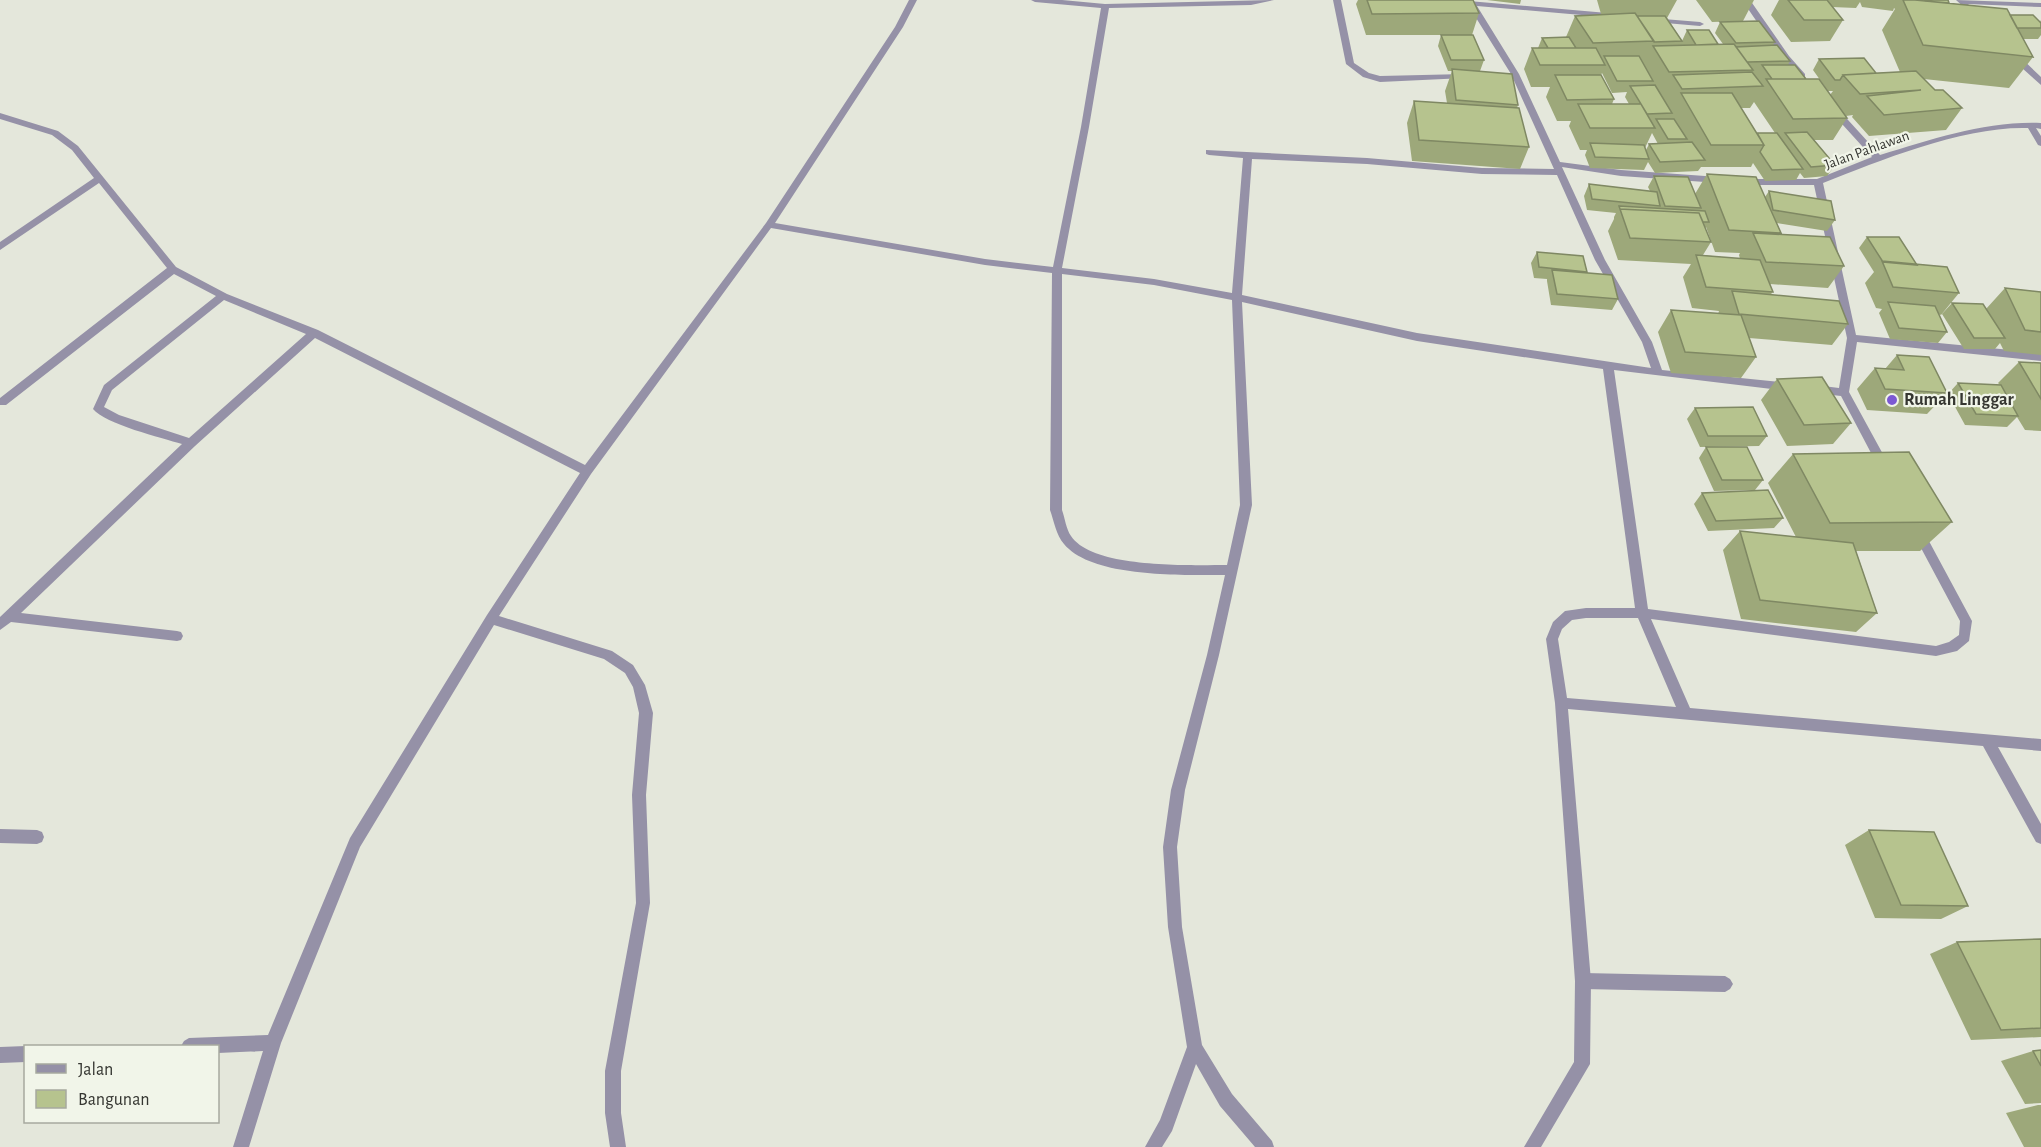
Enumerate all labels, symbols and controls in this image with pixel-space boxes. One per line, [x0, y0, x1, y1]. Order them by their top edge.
street label: Jalan Pahlawan [1823, 128, 1911, 172]
place label: Rumah Linggar [1904, 391, 2014, 409]
marker: Rumah Linggar [1885, 393, 1899, 407]
legend [24, 1045, 219, 1123]
text: Jalan [78, 1061, 113, 1079]
text: Bangunan [78, 1091, 150, 1109]

